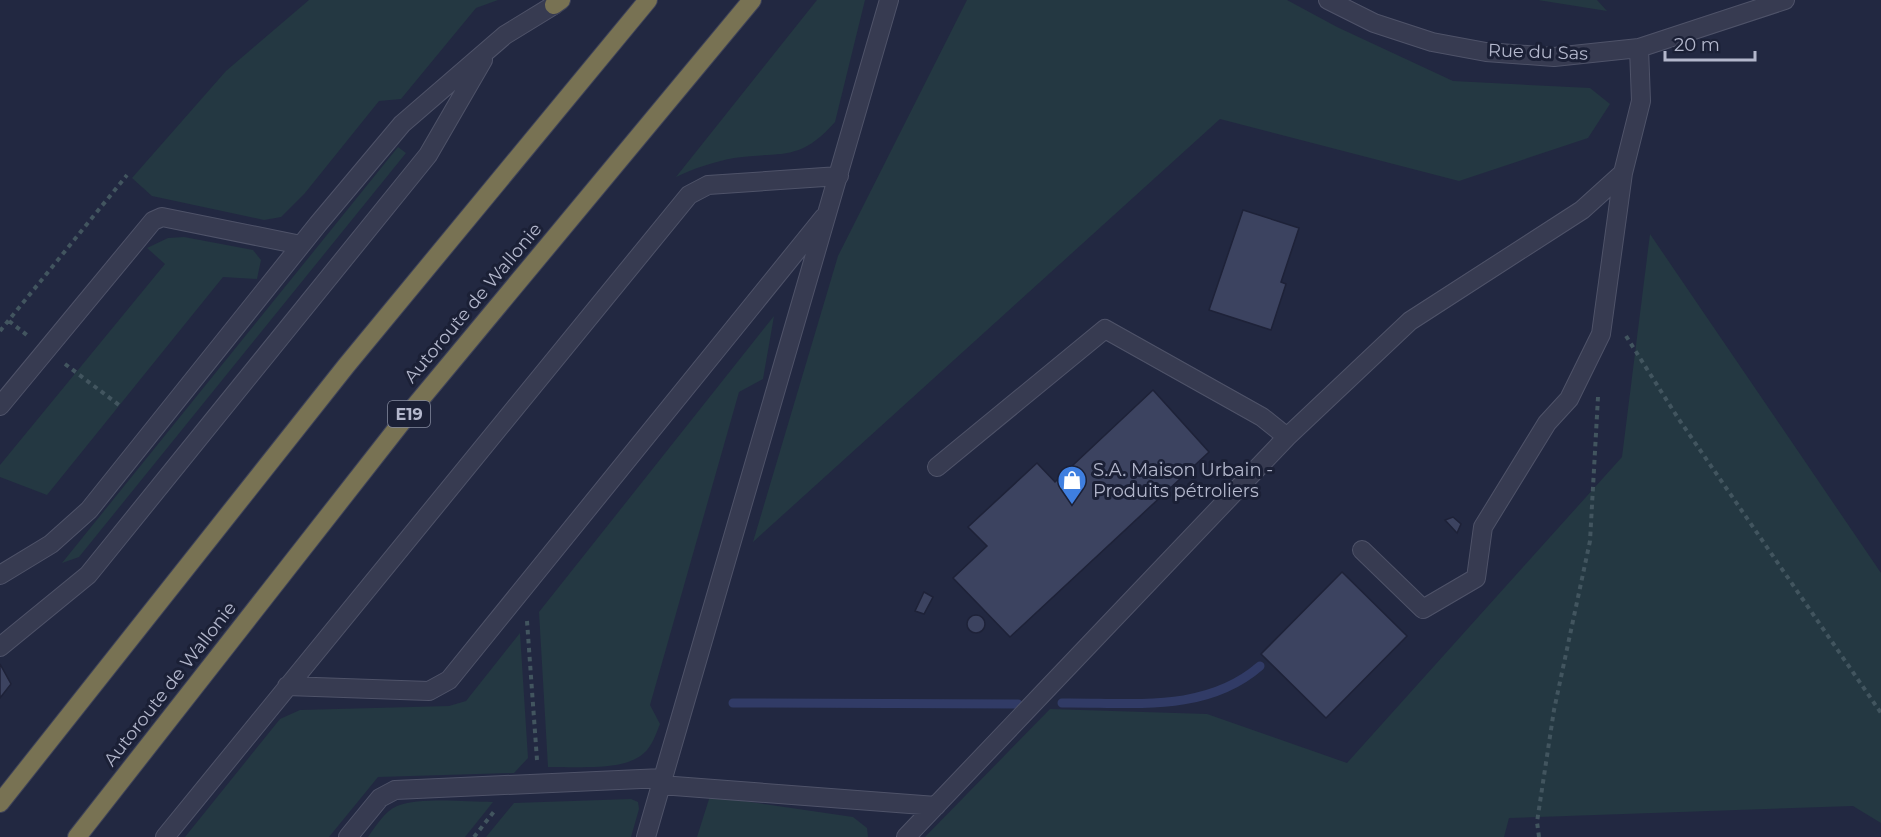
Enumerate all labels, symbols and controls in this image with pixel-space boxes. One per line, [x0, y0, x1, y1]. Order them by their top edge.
scale bar [1665, 24, 1755, 62]
text: 20 m [1674, 34, 1720, 56]
street label: Rue du Sas [1488, 39, 1589, 65]
street label: Autoroute de Wallonie [400, 218, 547, 388]
road number: E19 [388, 401, 430, 427]
place label: S.A. Maison Urbain - Produits pétroliers [1093, 459, 1273, 502]
shop icon: S.A. Maison Urbain - Produits pétroliers [1056, 464, 1088, 506]
street label: Autoroute de Wallonie [99, 597, 241, 770]

